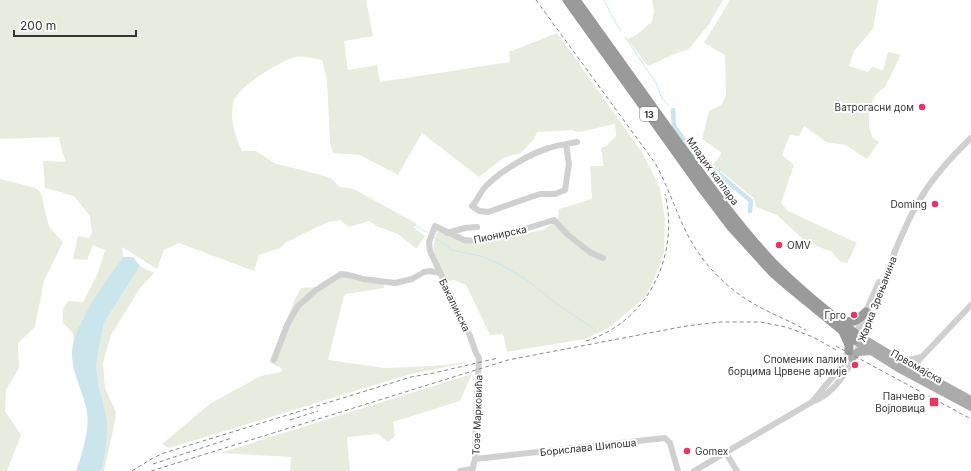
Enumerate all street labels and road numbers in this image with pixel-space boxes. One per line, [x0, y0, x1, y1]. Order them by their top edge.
road number: 13 [640, 107, 658, 121]
street label: Младих каплара [684, 135, 742, 207]
street label: Пионирска [472, 223, 528, 245]
street label: Жарка Зрењанина [855, 255, 899, 343]
street label: Бакалинска [437, 277, 473, 333]
street label: Првомајска [889, 346, 945, 386]
street label: Тозе Марковића [470, 375, 484, 455]
street label: Борислава Шипоша [539, 436, 637, 458]

